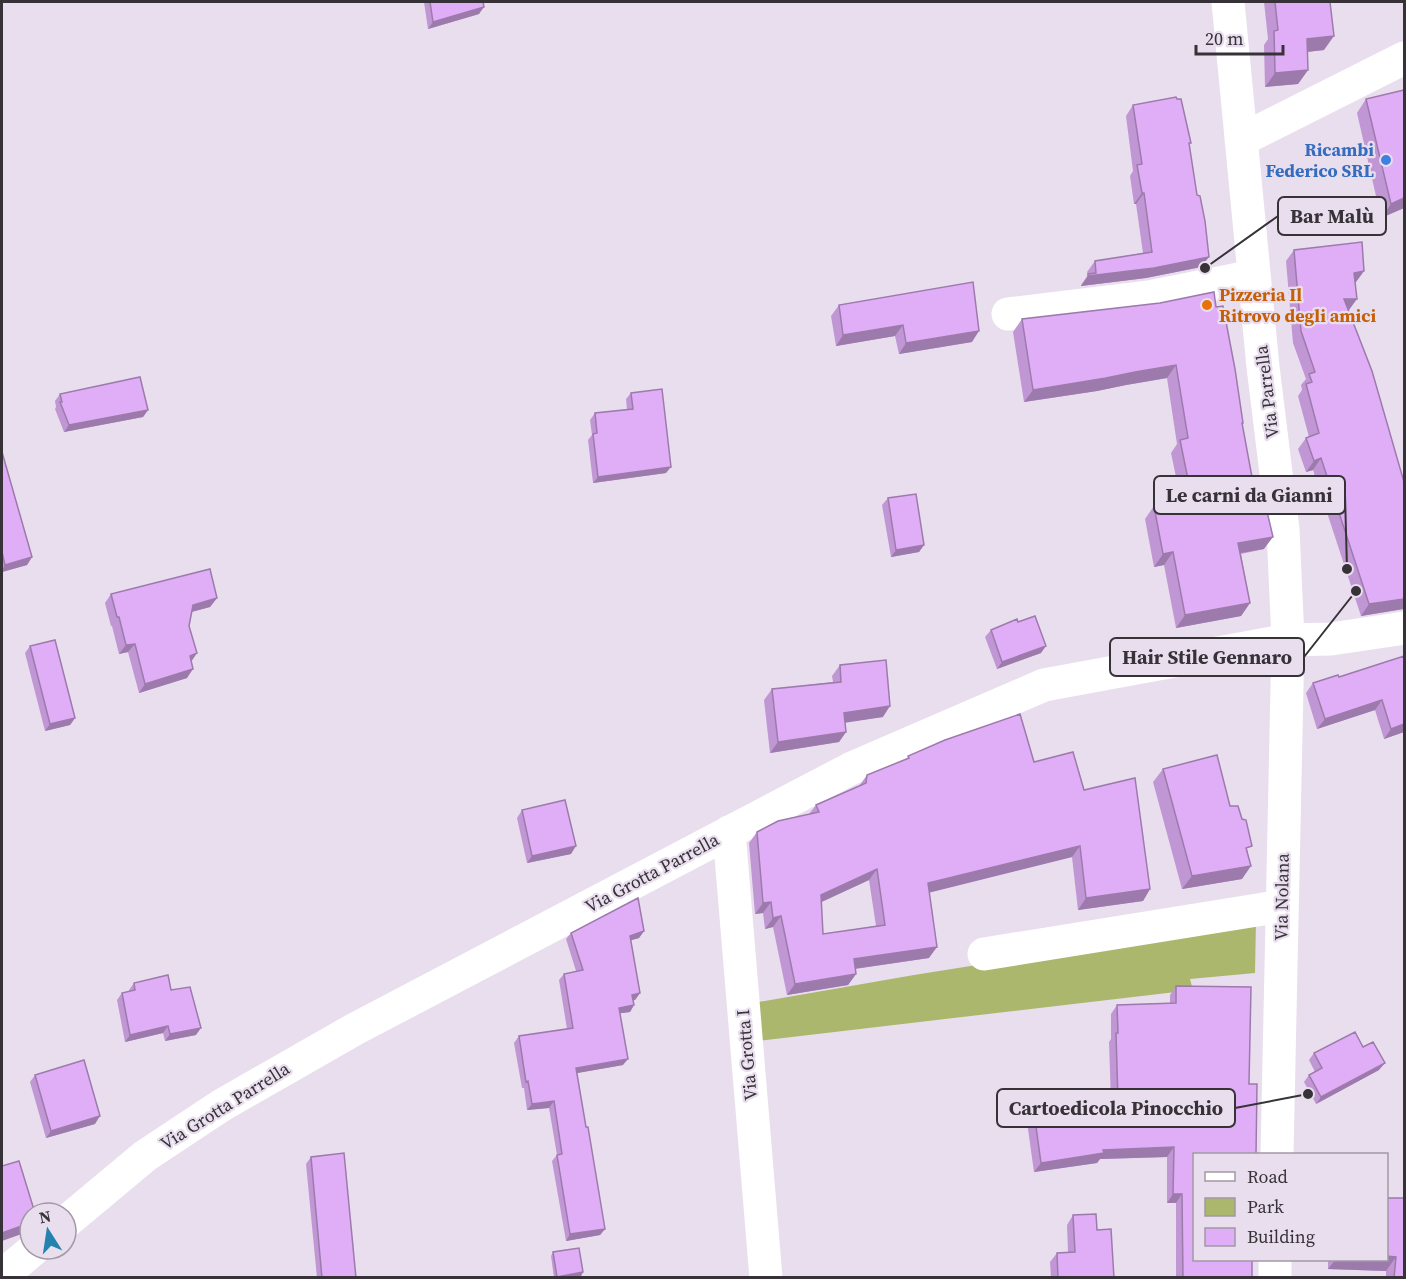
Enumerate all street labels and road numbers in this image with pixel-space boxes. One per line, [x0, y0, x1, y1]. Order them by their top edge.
street label: Via Parrella [1248, 343, 1285, 440]
street label: Via Grotta Parrella [580, 826, 724, 918]
street label: Via Nolana [1268, 852, 1295, 941]
street label: Via Grotta I [730, 1008, 763, 1102]
street label: Via Grotta Parrella [155, 1055, 295, 1155]

